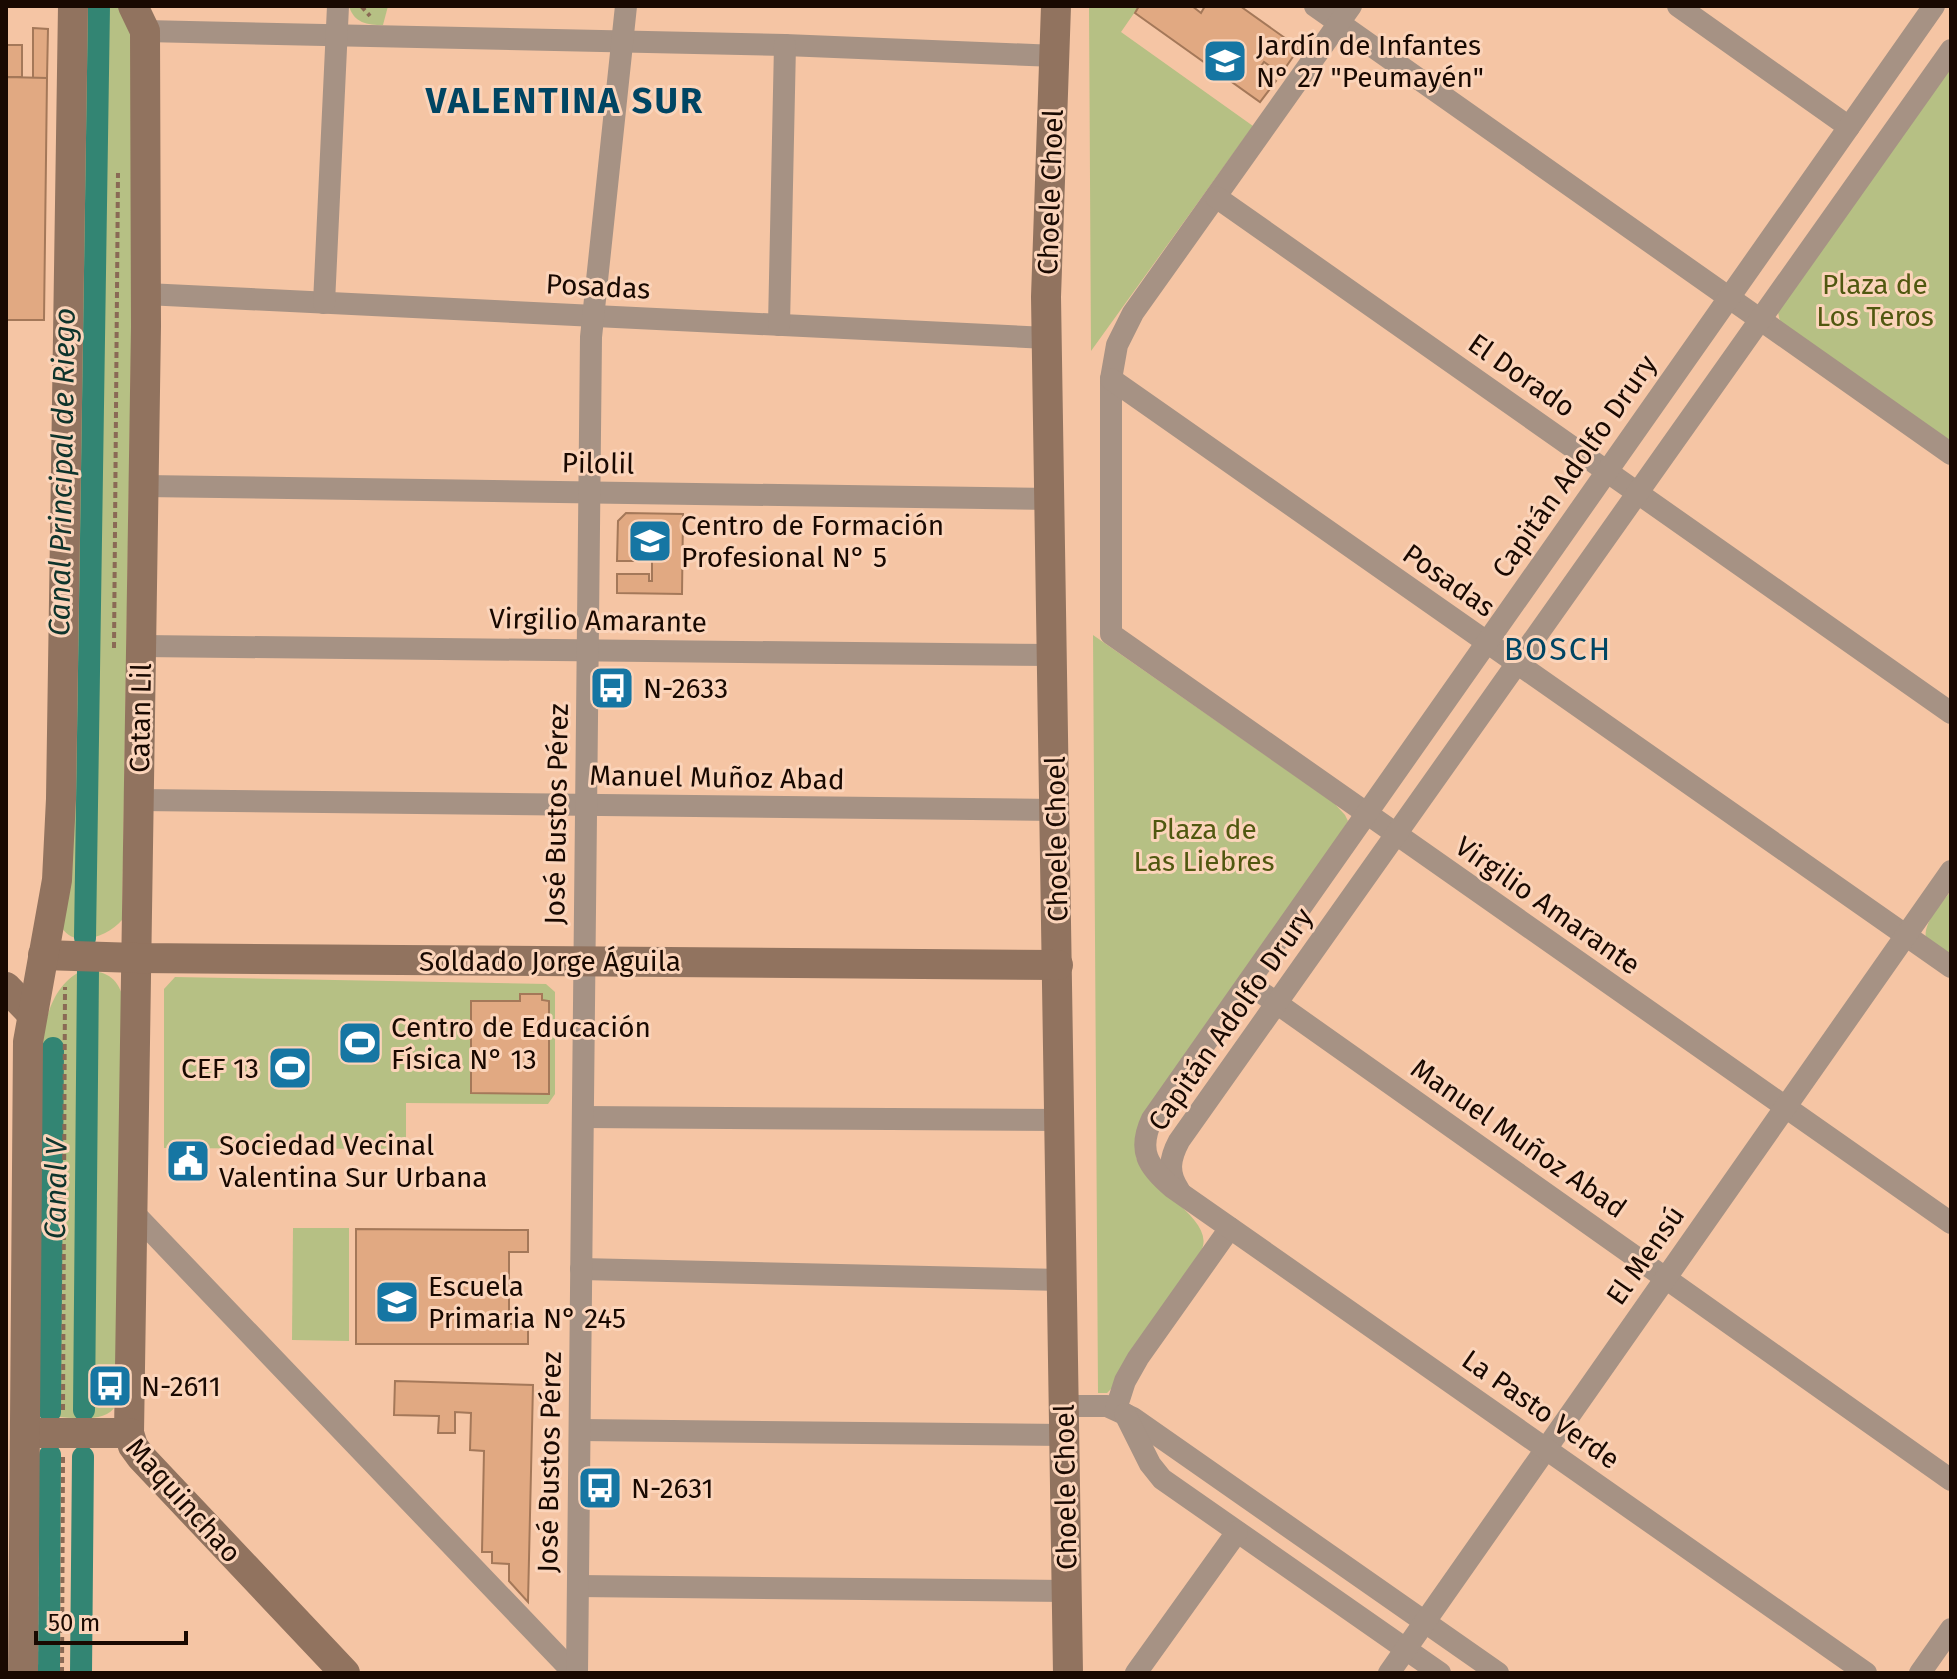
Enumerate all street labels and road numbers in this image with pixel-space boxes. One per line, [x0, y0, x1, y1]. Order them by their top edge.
street label: Choele Choel [1031, 109, 1070, 275]
street label: Posadas [545, 267, 651, 306]
street label: El Dorado [1462, 327, 1582, 424]
street label: Capitán Adolfo Drury [1485, 348, 1664, 584]
street label: Pilolil [561, 446, 635, 481]
street label: Posadas [1396, 537, 1501, 624]
street label: Virgilio Amarante [489, 602, 707, 639]
street label: Catan Lil [123, 663, 158, 773]
street label: José Bustos Pérez [538, 703, 575, 925]
street label: Choele Choel [1039, 756, 1074, 922]
street label: Manuel Muñoz Abad [589, 759, 845, 796]
street label: Virgilio Amarante [1449, 829, 1646, 981]
street label: Capitán Adolfo Drury [1141, 901, 1320, 1137]
street label: Soldado Jorge Águila [419, 945, 681, 978]
street label: Manuel Muñoz Abad [1405, 1052, 1633, 1225]
street label: El Mensú [1599, 1199, 1691, 1311]
street label: La Pasto Verde [1456, 1343, 1626, 1476]
street label: José Bustos Pérez [531, 1351, 568, 1573]
street label: Choele Choel [1048, 1404, 1083, 1570]
street label: Maquinchao [119, 1431, 248, 1569]

